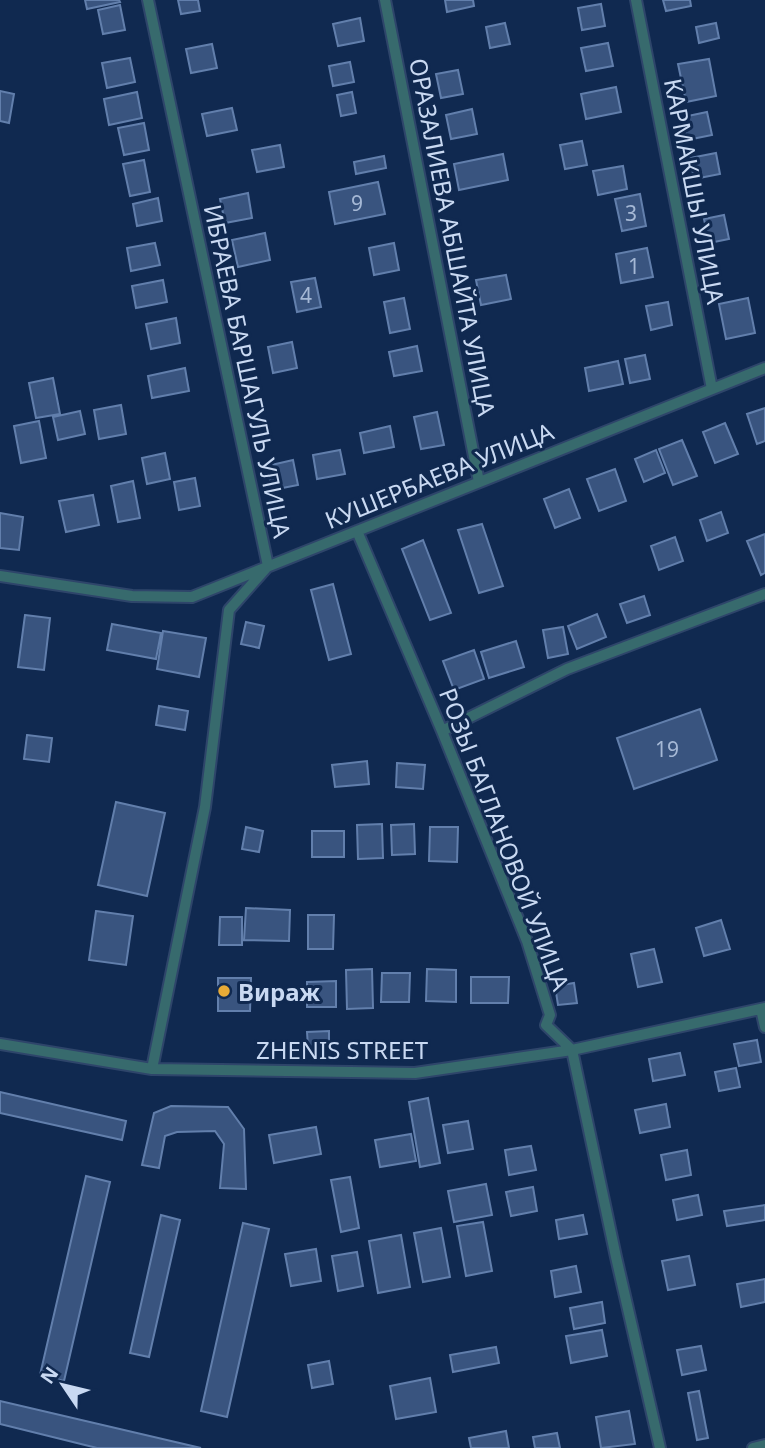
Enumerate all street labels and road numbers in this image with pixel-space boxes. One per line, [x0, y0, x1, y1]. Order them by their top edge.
street label: ОРАЗАЛИЕВА АБШАЙТА УЛИЦА [402, 55, 504, 419]
street label: КАРМАКШЫ УЛИЦА [657, 75, 733, 307]
street label: ИБРАЕВА БАРШАГУЛЬ УЛИЦА [197, 201, 300, 541]
street label: КУШЕРБАЕВА УЛИЦА [320, 414, 559, 536]
street label: РОЗЫ БАГЛАНОВОЙ УЛИЦА [432, 683, 578, 996]
street label: ZHENIS STREET [256, 1033, 429, 1066]

